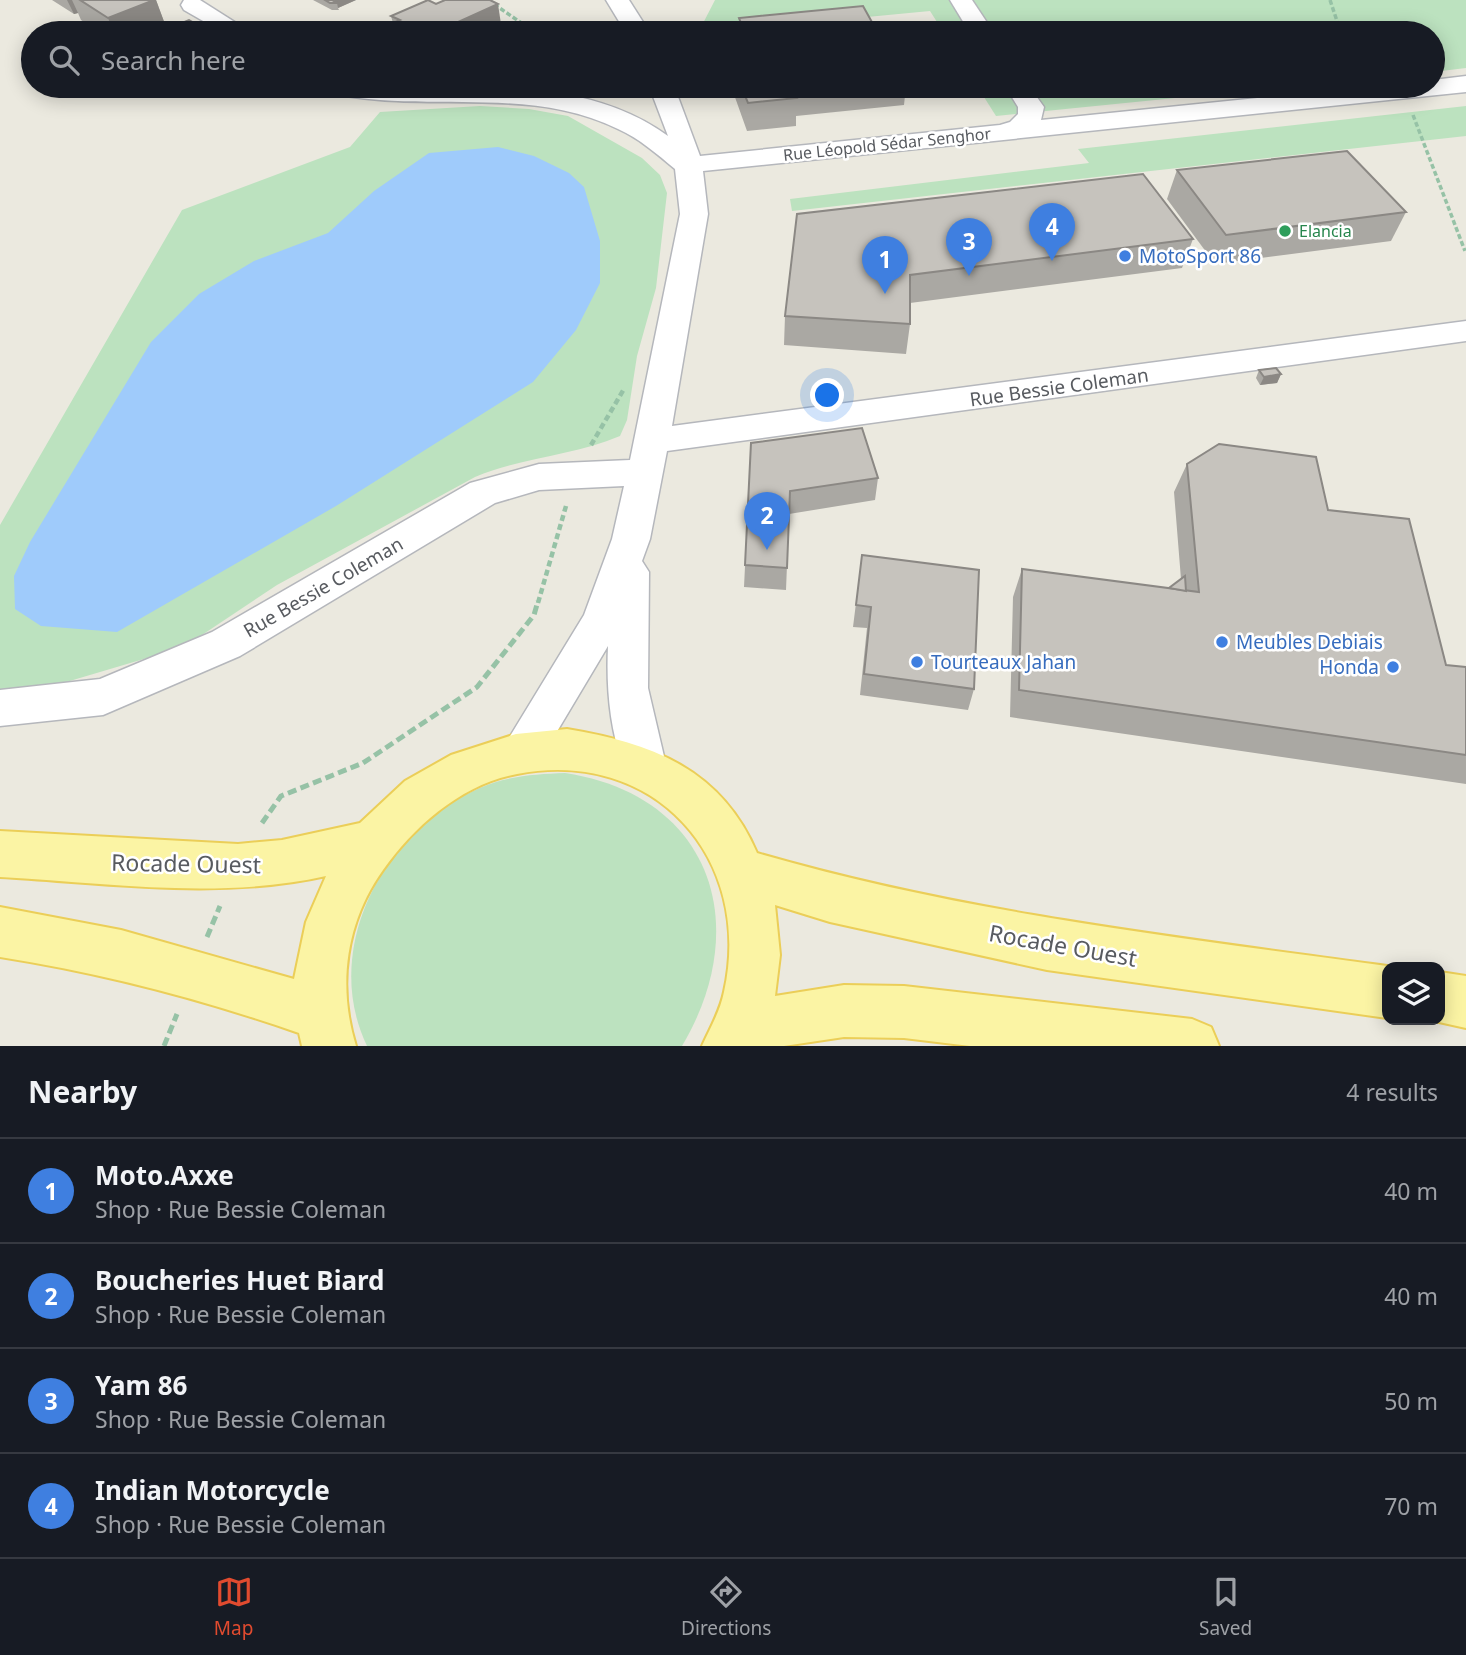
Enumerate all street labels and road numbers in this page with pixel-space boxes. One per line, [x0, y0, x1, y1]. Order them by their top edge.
street label: Rue Léopold Sédar Senghor [782, 122, 992, 166]
street label: Rue Bessie Coleman [968, 362, 1150, 412]
street label: Rue Bessie Coleman [238, 531, 408, 643]
street label: Rocade Ouest [111, 846, 261, 880]
street label: Rocade Ouest [986, 916, 1140, 974]

